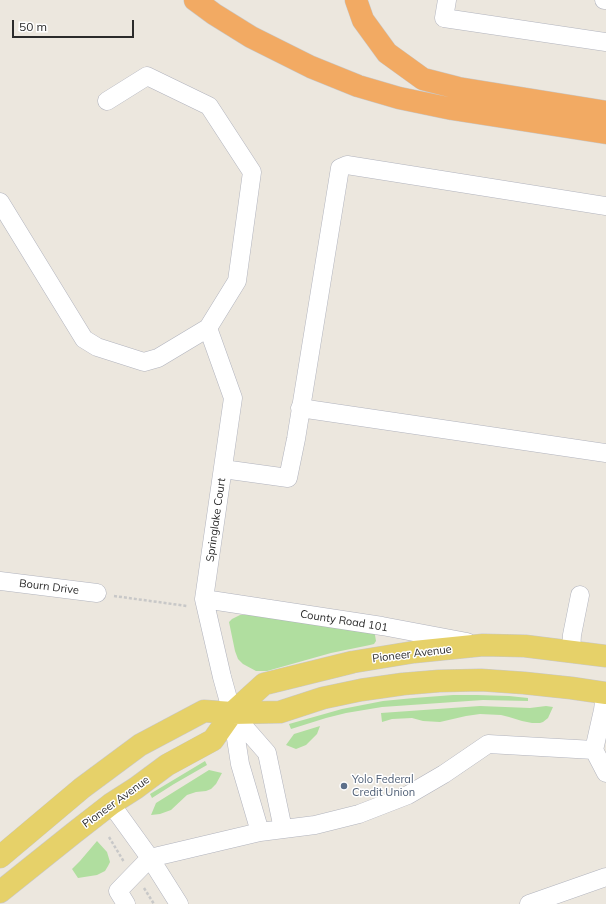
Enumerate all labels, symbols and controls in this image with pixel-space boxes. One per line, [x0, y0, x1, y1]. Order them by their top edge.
scale bar [14, 12, 136, 38]
text: 50 m [19, 19, 47, 34]
street label: Springlake Court [204, 477, 228, 563]
street label: Bourn Drive [18, 577, 80, 597]
street label: County Road 101 [299, 608, 389, 634]
street label: Pioneer Avenue [372, 643, 452, 665]
street label: Pioneer Avenue [80, 773, 152, 831]
place label: Yolo Federal Credit Union [352, 773, 415, 799]
marker: Yolo Federal Credit Union [339, 781, 349, 791]

